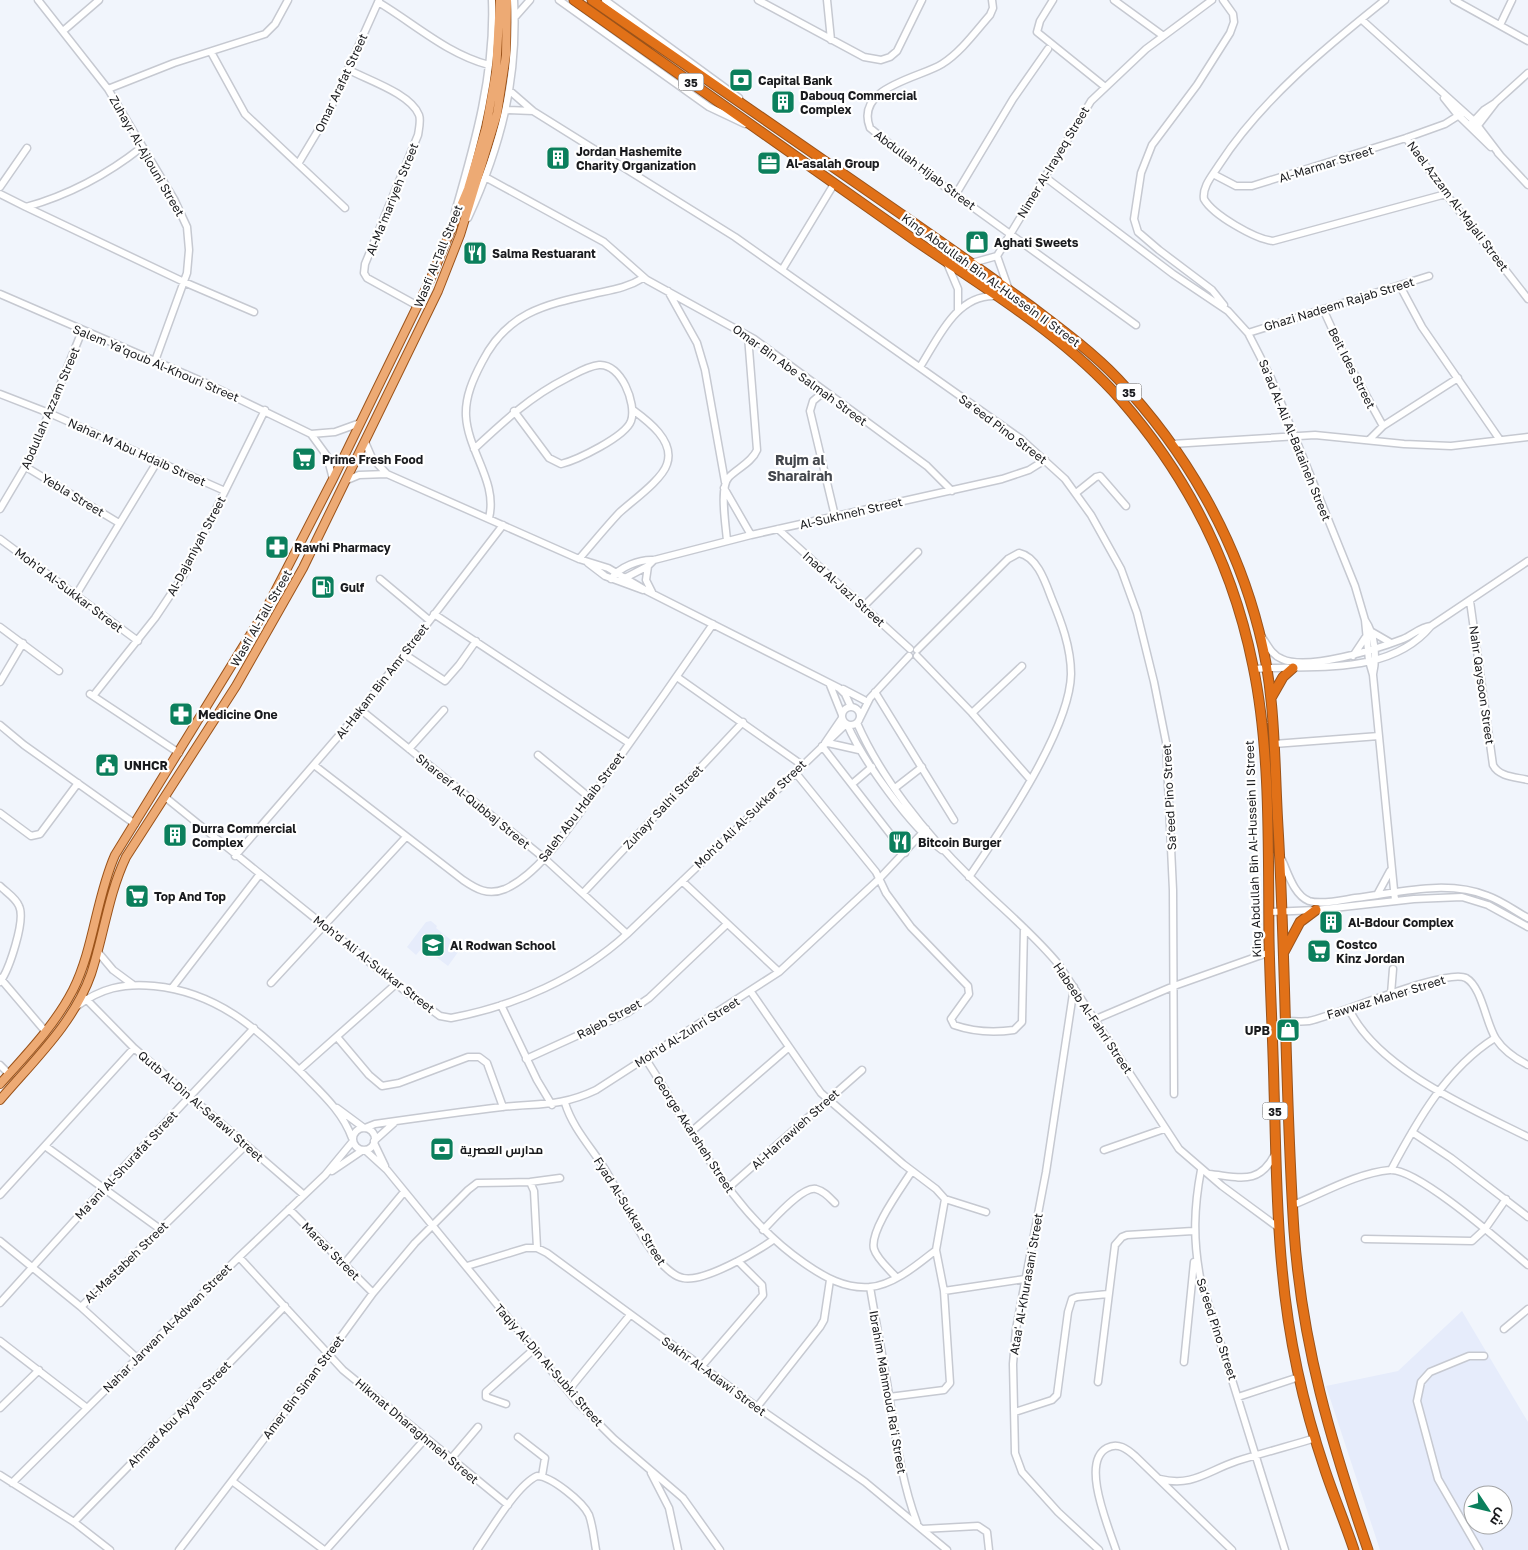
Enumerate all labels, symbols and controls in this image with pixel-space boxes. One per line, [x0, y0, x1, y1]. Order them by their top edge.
street label: Omar Arafat Street [311, 31, 371, 135]
bank icon: Capital Bank [728, 67, 754, 93]
place label: Capital Bank [758, 73, 833, 88]
road number: 35 [678, 74, 704, 90]
place label: Dabouq Commercial Complex [800, 88, 917, 117]
building icon: Dabouq Commercial Complex [770, 89, 796, 115]
street label: Zuhayr Al-Ajlouni Street [106, 93, 188, 219]
street label: Nimer Al-Irayeq Street [1014, 103, 1092, 221]
street label: Abdullah Hijab Street [871, 127, 979, 213]
street label: Nael Azzam Al-Majali Street [1404, 138, 1512, 274]
street label: Al-Ma'mariyeh Street [363, 140, 421, 257]
street label: Al-Marmar Street [1277, 142, 1375, 186]
place label: Jordan Hashemite Charity Organization [576, 144, 696, 173]
building icon: Jordan Hashemite Charity Organization [545, 145, 571, 171]
office icon: Al-asalah Group [756, 150, 782, 176]
place label: Al-asalah Group [786, 156, 880, 171]
street label: Wasfi Al-Tall Street [411, 202, 466, 310]
street label: King Abdullah Bin Al-Hussein II Street [899, 210, 1083, 350]
shop icon: Aghati Sweets [964, 229, 990, 255]
place label: Aghati Sweets [994, 235, 1079, 250]
restaurant icon: Salma Restuarant [462, 240, 488, 266]
place label: Salma Restuarant [492, 246, 596, 261]
street label: Ghazi Nadeem Rajab Street [1262, 274, 1416, 334]
street label: Salem Ya'qoub Al-Khouri Street [71, 321, 242, 405]
street label: Omar Bin Abe Salmah Street [730, 321, 870, 429]
street label: Beit Ides Street [1325, 325, 1379, 411]
street label: Abdullah Azzam Street [17, 344, 83, 471]
street label: Sa'ad Al-Ali Al-Bataineh Street [1256, 357, 1334, 523]
road number: 35 [1116, 384, 1142, 401]
street label: Sa‘eed Pino Street [956, 391, 1050, 467]
street label: Nahar M Abu Hdaib Street [66, 415, 208, 489]
supermarket icon: Prime Fresh Food [291, 446, 317, 472]
district label: Rujm al Sharairah [767, 451, 833, 484]
place label: Prime Fresh Food [322, 452, 423, 467]
street label: Yebla Street [39, 470, 107, 520]
street label: Al-Dajaniyah Street [163, 494, 229, 598]
street label: Al-Sukhneh Street [798, 494, 904, 532]
pharmacy icon: Rawhi Pharmacy [264, 534, 290, 560]
place label: Rawhi Pharmacy [294, 540, 392, 555]
street label: Moh'd Al-Sukkar Street [12, 544, 126, 636]
street label: Inad Al-Jazi Street [800, 548, 888, 630]
street label: Wasfi Al-Tall Street [227, 567, 295, 669]
fuel station icon: Gulf [310, 574, 336, 600]
place label: Gulf [340, 580, 365, 595]
street label: Al-Hakam Bin Amr Street [332, 620, 432, 742]
street label: Nahr Qaysoon Street [1466, 625, 1498, 746]
pharmacy icon: Medicine One [168, 701, 194, 727]
place label: Medicine One [198, 707, 278, 722]
street label: King Abdullah Bin Al-Hussein II Street [1242, 740, 1264, 958]
street label: Sa‘eed Pino Street [1159, 743, 1179, 851]
street label: Saleh Abu Hdaib Street [535, 749, 627, 865]
street label: Shareef Al-Qubbaj Street [413, 750, 533, 852]
public building icon: UNHCR [94, 752, 120, 778]
street label: Moh'd Ali Al-Sukkar Street [691, 757, 809, 871]
place label: UNHCR [124, 758, 168, 773]
street label: Zuhayr Salhi Street [620, 762, 706, 852]
place label: Durra Commercial Complex [192, 821, 296, 850]
building icon: Durra Commercial Complex [162, 822, 188, 848]
restaurant icon: Bitcoin Burger [887, 829, 913, 855]
place label: Bitcoin Burger [918, 835, 1002, 850]
supermarket icon: Top And Top [124, 883, 150, 909]
place label: Top And Top [154, 889, 227, 904]
building icon: Al-Bdour Complex [1318, 909, 1344, 935]
street label: Moh'd Ali Al-Sukkar Street [310, 912, 438, 1016]
place label: Al-Bdour Complex [1348, 915, 1454, 930]
school or university icon: Al Rodwan School [420, 932, 446, 958]
place label: Costco Kinz Jordan [1336, 937, 1405, 966]
place label: Al Rodwan School [450, 938, 556, 953]
supermarket icon: Costco Kinz Jordan [1306, 938, 1332, 964]
street label: Habeeb Al-Fahri Street [1050, 960, 1136, 1077]
street label: Fawwaz Maher Street [1325, 972, 1447, 1022]
street label: Moh'd Al-Zuhri Street [632, 993, 743, 1071]
street label: Rajeb Street [574, 996, 644, 1042]
shop icon: UPB [1275, 1017, 1301, 1043]
place label: UPB [1245, 1023, 1271, 1038]
street label: Qutb Al-Din Al-Safawi Street [135, 1047, 267, 1165]
street label: George Akarsheh Street [650, 1072, 738, 1196]
street label: Al-Harrawieh Street [748, 1085, 842, 1172]
road number: 35 [1262, 1102, 1288, 1120]
street label: Ma'ani Al-Shurafat Street [72, 1107, 181, 1223]
bank icon: مدارس العصرية [429, 1136, 455, 1162]
place label: مدارس العصرية [460, 1142, 543, 1158]
street label: Fyad Al-Sukkar Street [591, 1154, 670, 1268]
street label: Ataa' Al-Khurasani Street [1006, 1212, 1046, 1356]
street label: Al-Mastabeh Street [81, 1218, 171, 1306]
street label: Marsa' Street [299, 1219, 363, 1283]
street label: Nahar Jarwan Al-Adwan Street [99, 1260, 235, 1396]
street label: Sa‘eed Pino Street [1193, 1276, 1241, 1382]
street label: Taqiy Al-Din Al-Subki Street [492, 1301, 607, 1430]
street label: Ibrahim Mahmoud Ra'i Street [866, 1309, 910, 1475]
street label: Amer Bin Sinan Street [259, 1332, 347, 1442]
street label: Sakhr Al-Adawi Street [659, 1333, 769, 1419]
street label: Ahmad Abu Ayyah Street [124, 1357, 234, 1470]
street label: Hikmat Dharaghmeh Street [352, 1375, 482, 1487]
north arrow [1463, 1485, 1513, 1535]
text: ش [1486, 1505, 1511, 1530]

